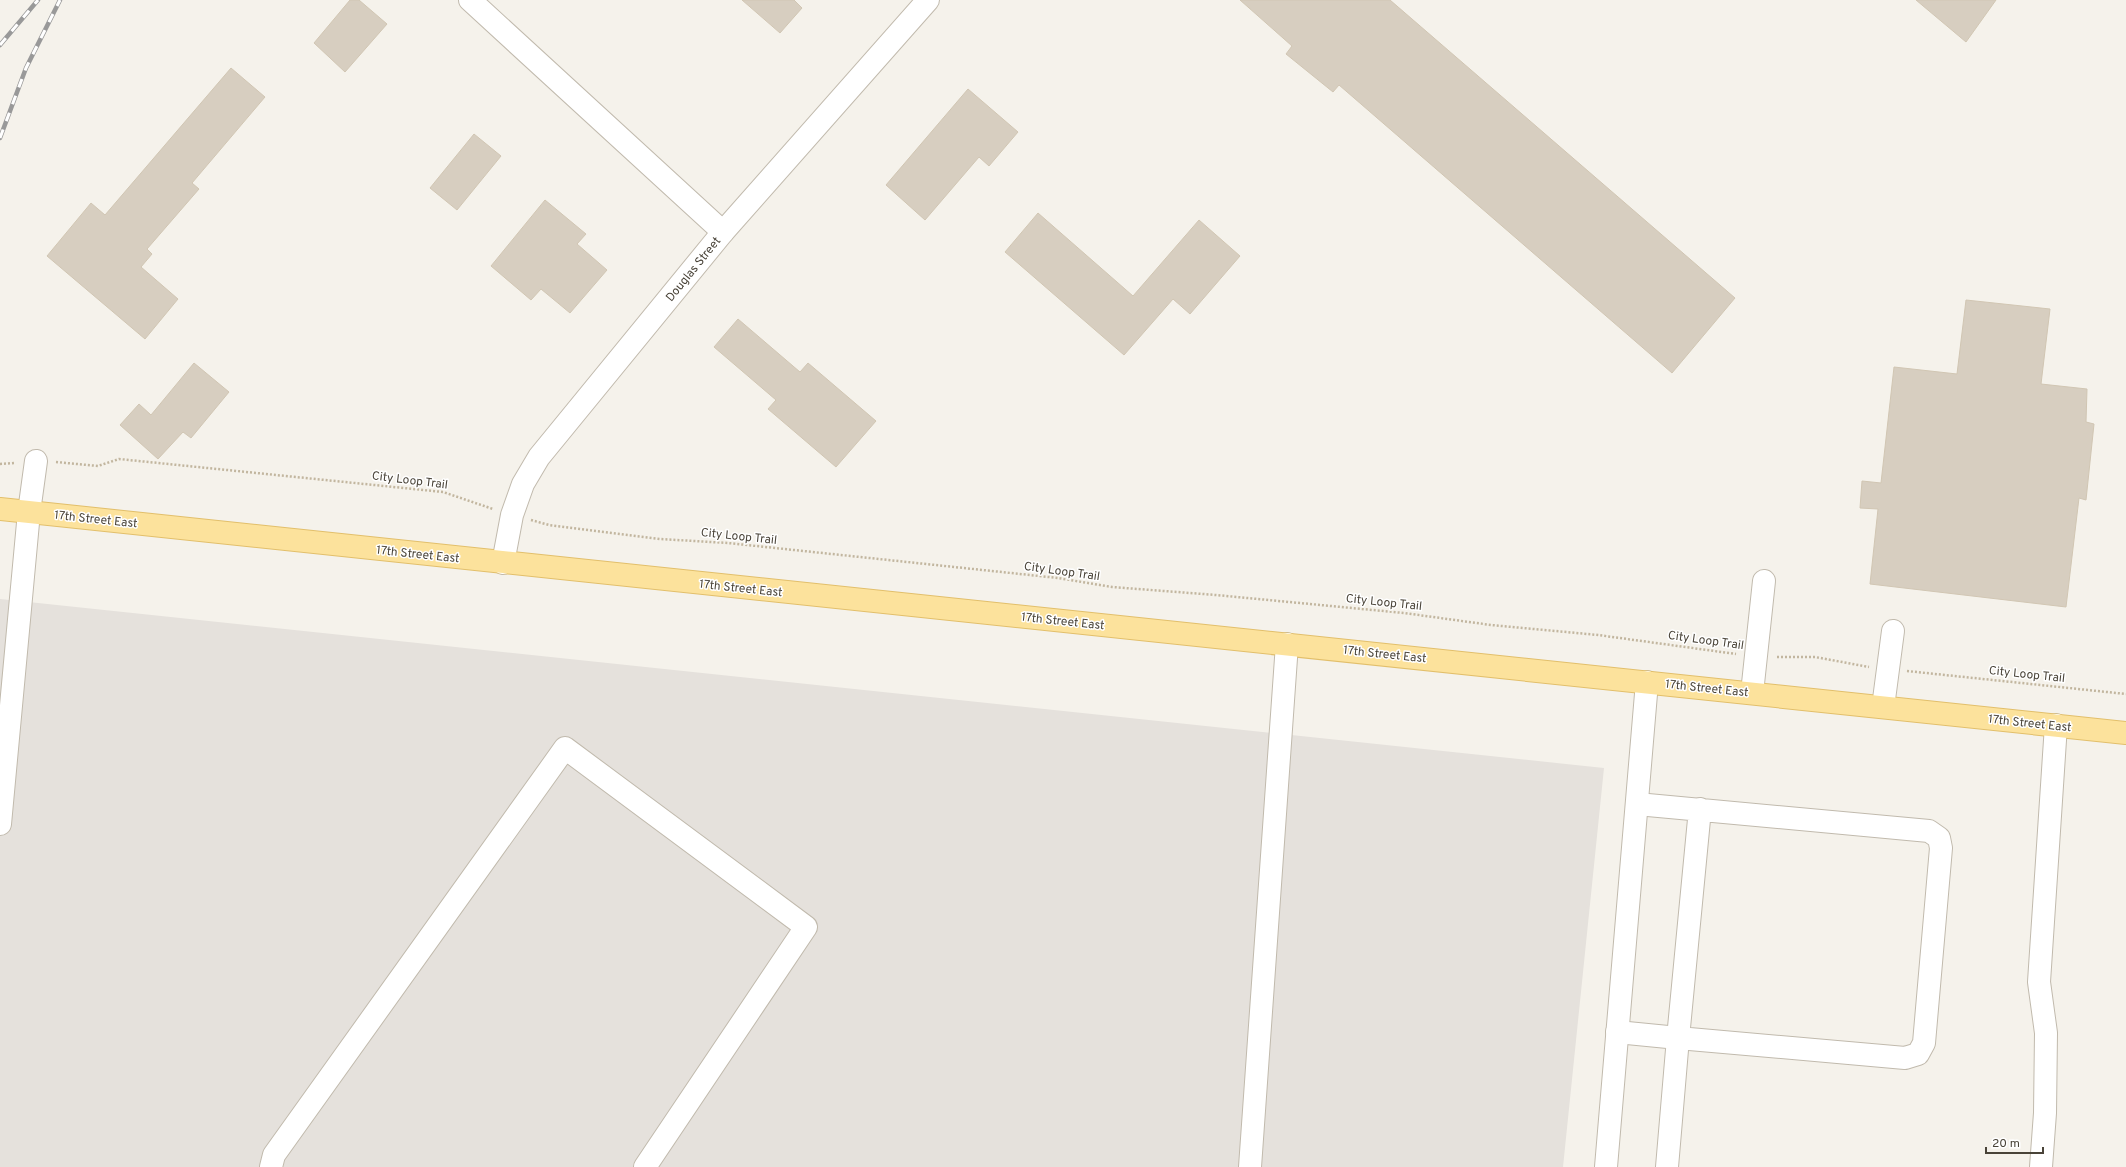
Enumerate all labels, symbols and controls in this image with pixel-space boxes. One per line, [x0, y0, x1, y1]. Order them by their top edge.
street label: Douglas Street [663, 234, 725, 305]
street label: City Loop Trail [371, 468, 449, 494]
street label: 17th Street East [54, 508, 138, 532]
street label: City Loop Trail [700, 525, 778, 549]
street label: 17th Street East [376, 543, 460, 567]
street label: City Loop Trail [1023, 559, 1101, 585]
street label: 17th Street East [699, 577, 783, 601]
street label: City Loop Trail [1345, 591, 1423, 615]
street label: 17th Street East [1021, 610, 1105, 634]
street label: City Loop Trail [1667, 628, 1745, 654]
street label: 17th Street East [1343, 643, 1427, 667]
street label: City Loop Trail [1988, 663, 2066, 687]
street label: 17th Street East [1665, 677, 1749, 701]
street label: 17th Street East [1988, 712, 2072, 736]
scale bar [1986, 1129, 2043, 1155]
text: 20 m [1992, 1136, 2020, 1152]

